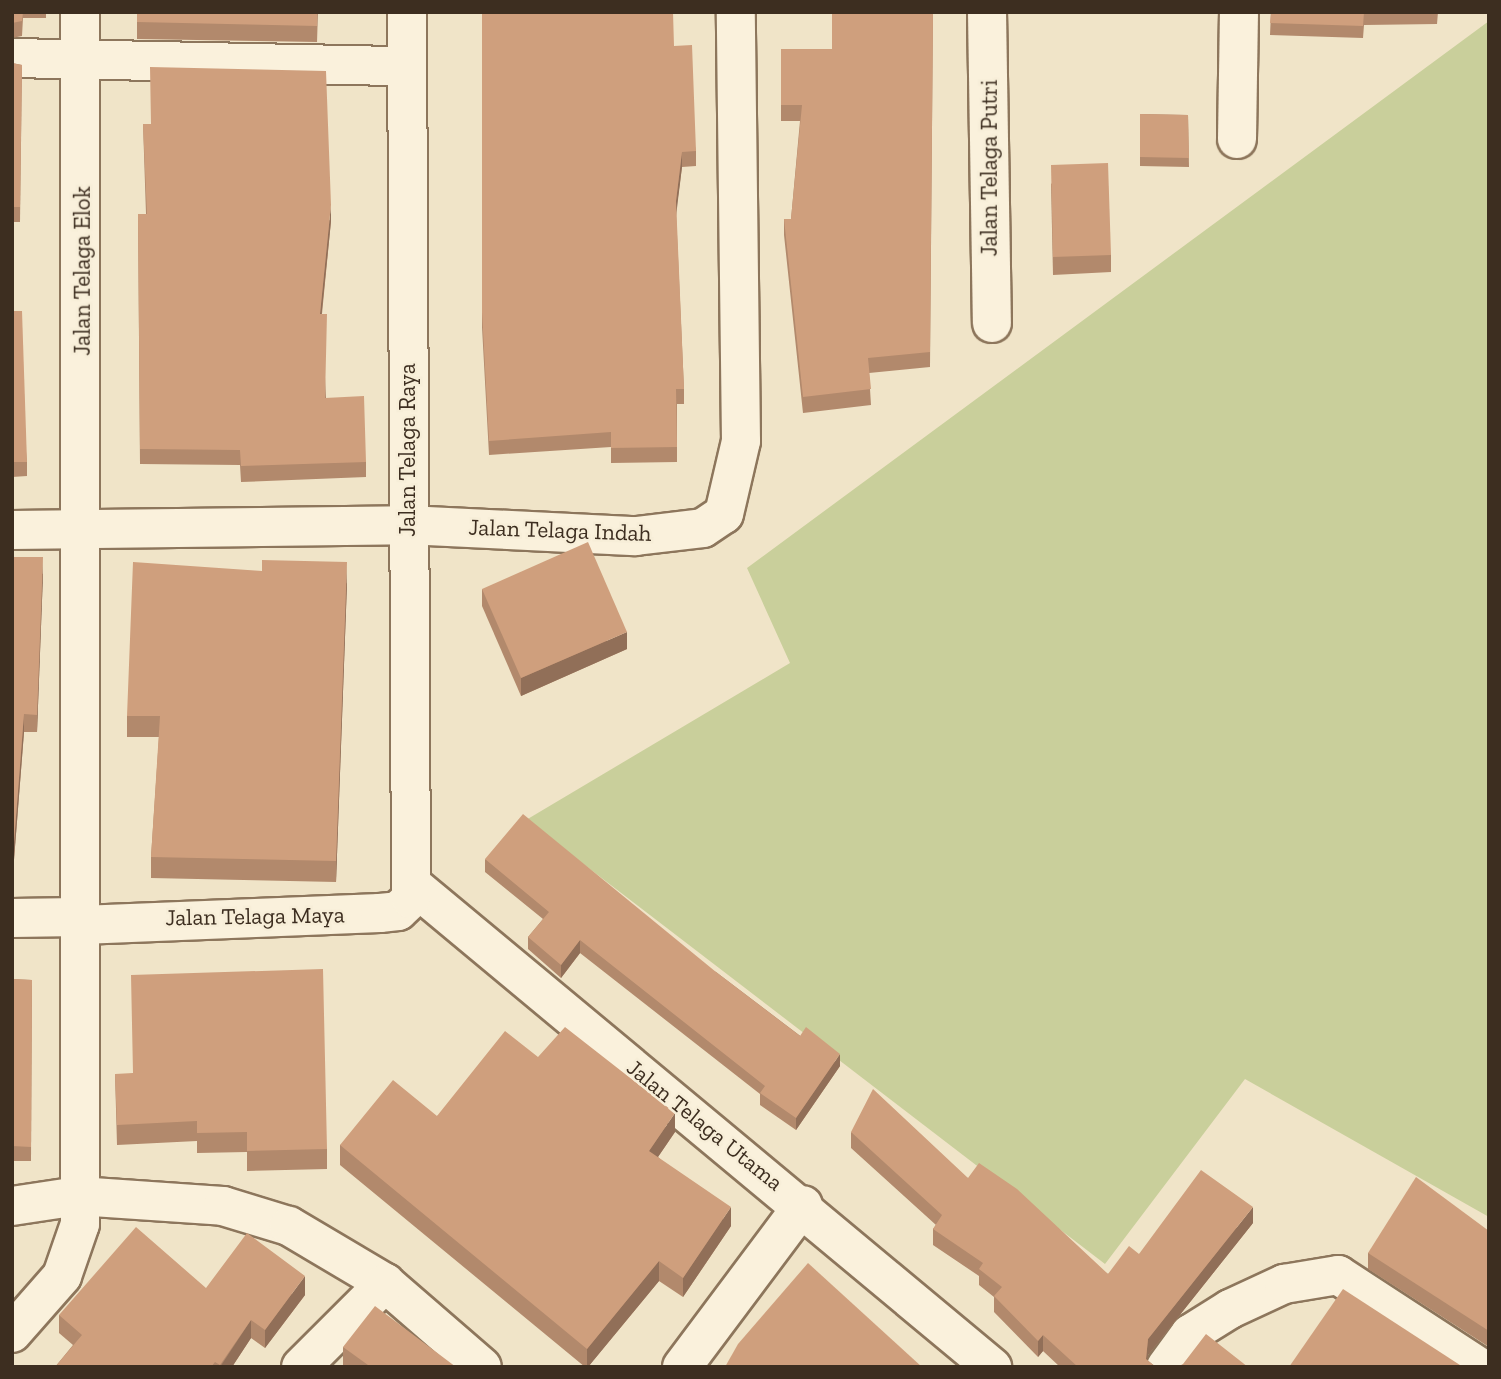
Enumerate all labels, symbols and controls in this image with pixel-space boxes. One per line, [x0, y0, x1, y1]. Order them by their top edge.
street label: Jalan Telaga Putri [975, 79, 1003, 257]
street label: Jalan Telaga Elok [68, 186, 96, 356]
street label: Jalan Telaga Raya [393, 363, 421, 537]
street label: Jalan Telaga Indah [468, 513, 652, 547]
street label: Jalan Telaga Maya [165, 901, 345, 931]
street label: Jalan Telaga Utama [621, 1053, 789, 1197]

